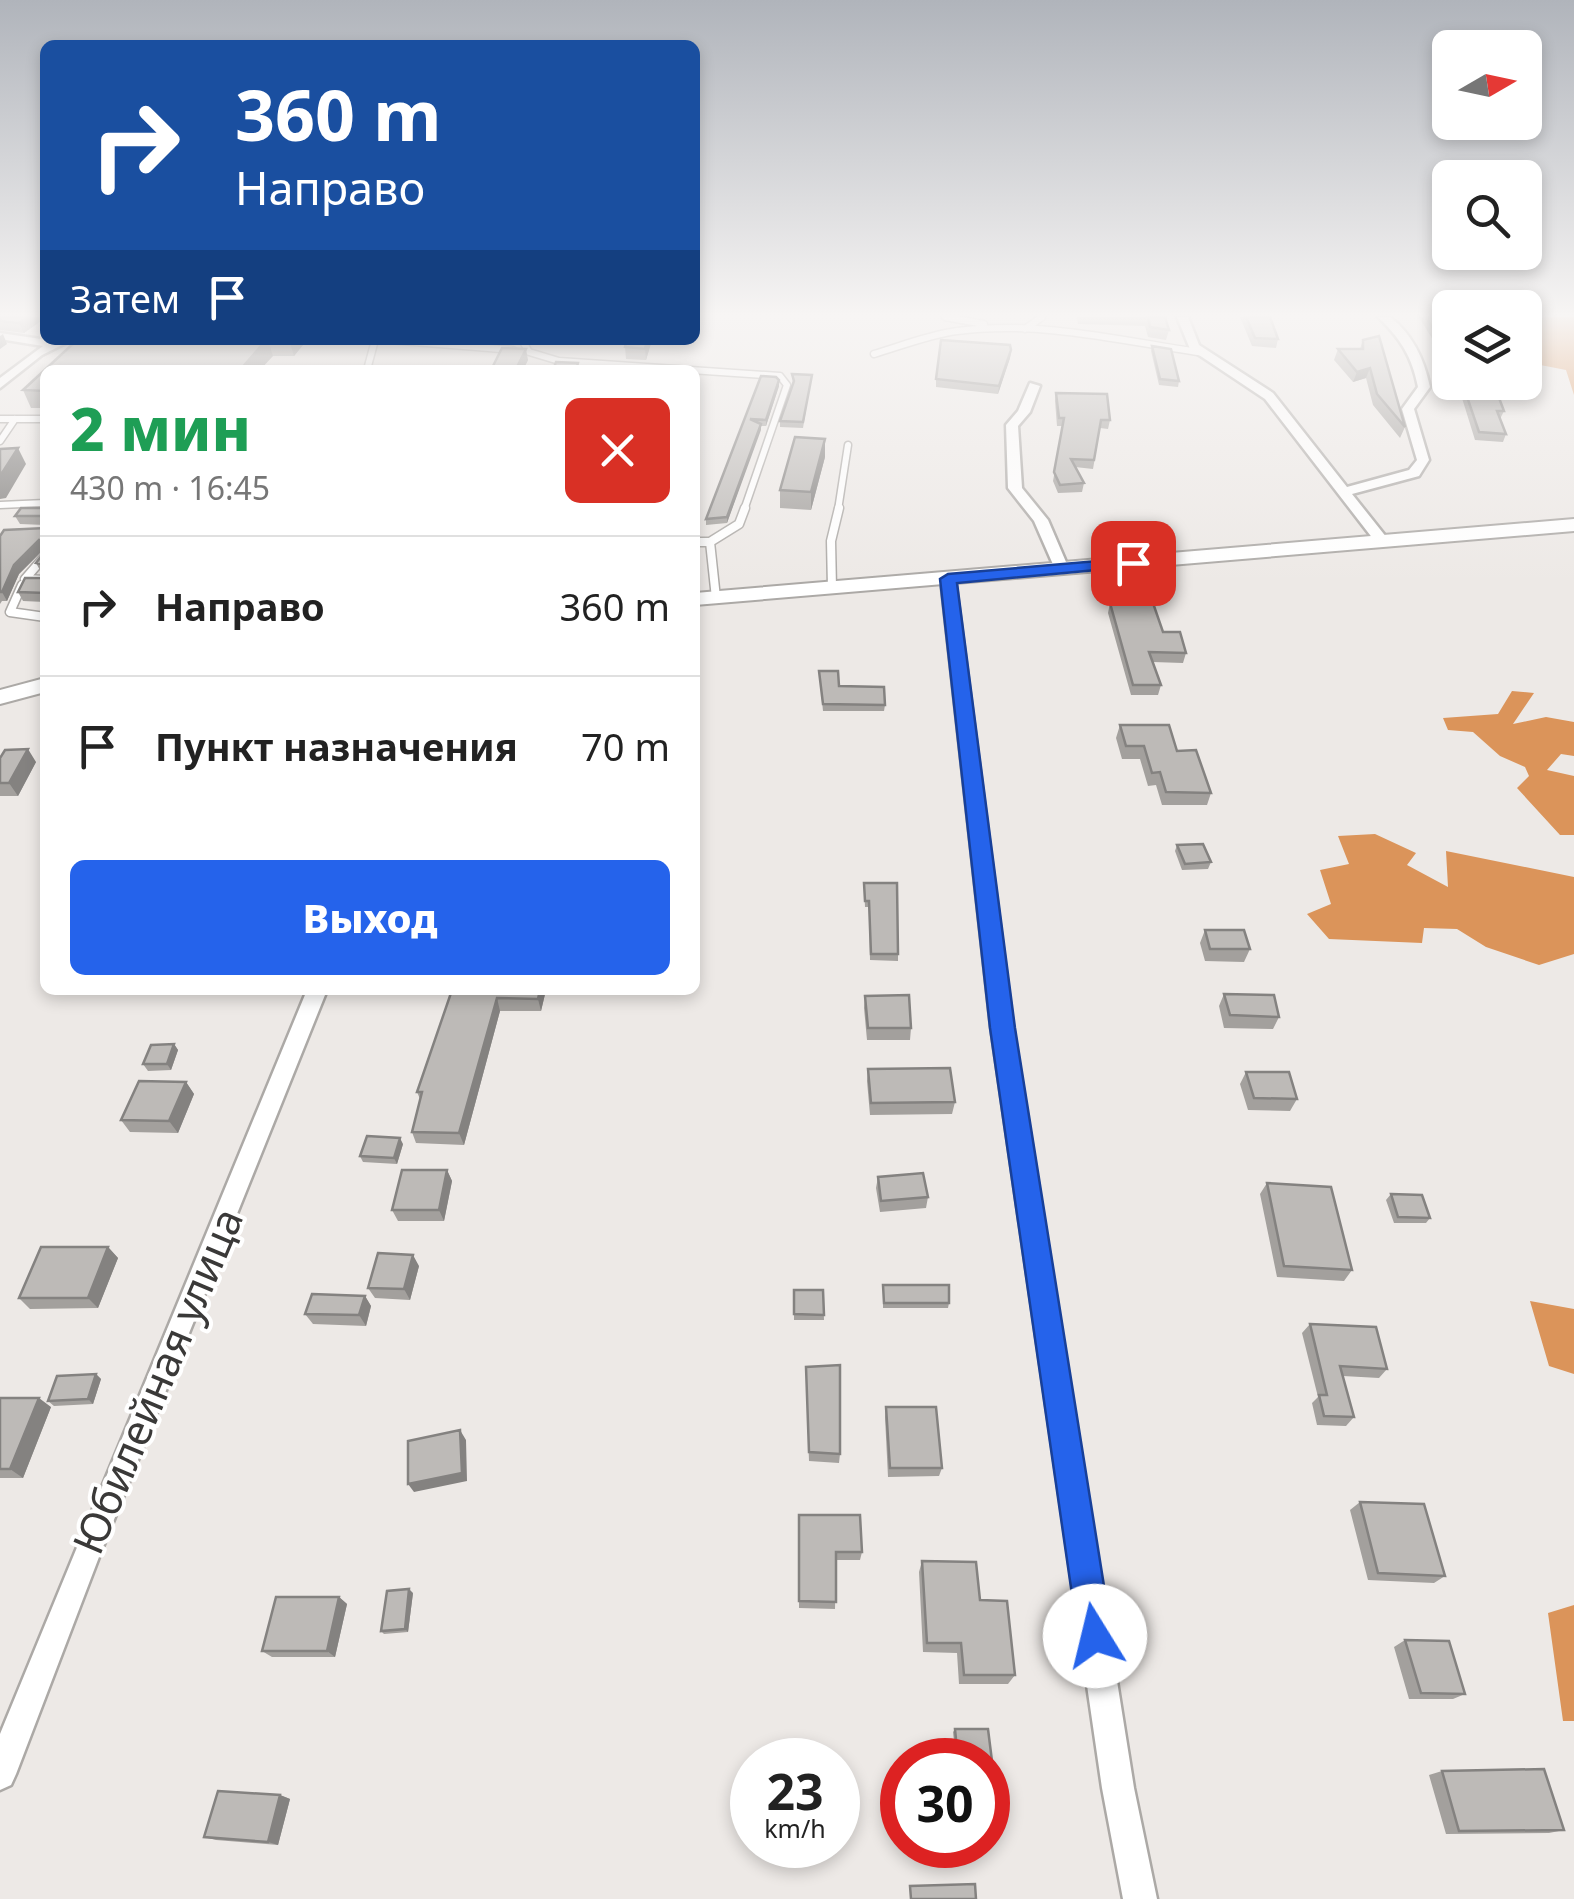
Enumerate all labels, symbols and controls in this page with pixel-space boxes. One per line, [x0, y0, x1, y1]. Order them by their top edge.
north arrow [1432, 30, 1542, 140]
map controls [1432, 30, 1542, 400]
text: 360 m [235, 66, 442, 162]
icon: right [70, 80, 200, 210]
text: Направо [235, 157, 425, 218]
button: search [1432, 160, 1542, 270]
icon: arrive [200, 270, 255, 325]
text: Затем [70, 272, 180, 324]
button: layers [1432, 290, 1542, 400]
text: 2 мин [70, 387, 251, 469]
button: close [565, 398, 670, 503]
text: 430 m · 16:45 [70, 466, 270, 509]
pin [1091, 521, 1176, 606]
icon: arrive [1106, 536, 1161, 591]
icon: right [70, 579, 125, 634]
text: Направо [155, 580, 325, 632]
text: 360 m [559, 580, 670, 632]
icon: arrive [70, 719, 125, 774]
text: Пункт назначения [155, 720, 518, 772]
text: 70 m [581, 720, 670, 772]
button: Выход [70, 860, 670, 975]
street label: Юбилейная улица [58, 1199, 255, 1562]
position arrow [1043, 1584, 1147, 1688]
speed limit sign: 30 [880, 1738, 1010, 1868]
text: 23 [766, 1757, 824, 1825]
text: km/h [764, 1811, 826, 1845]

